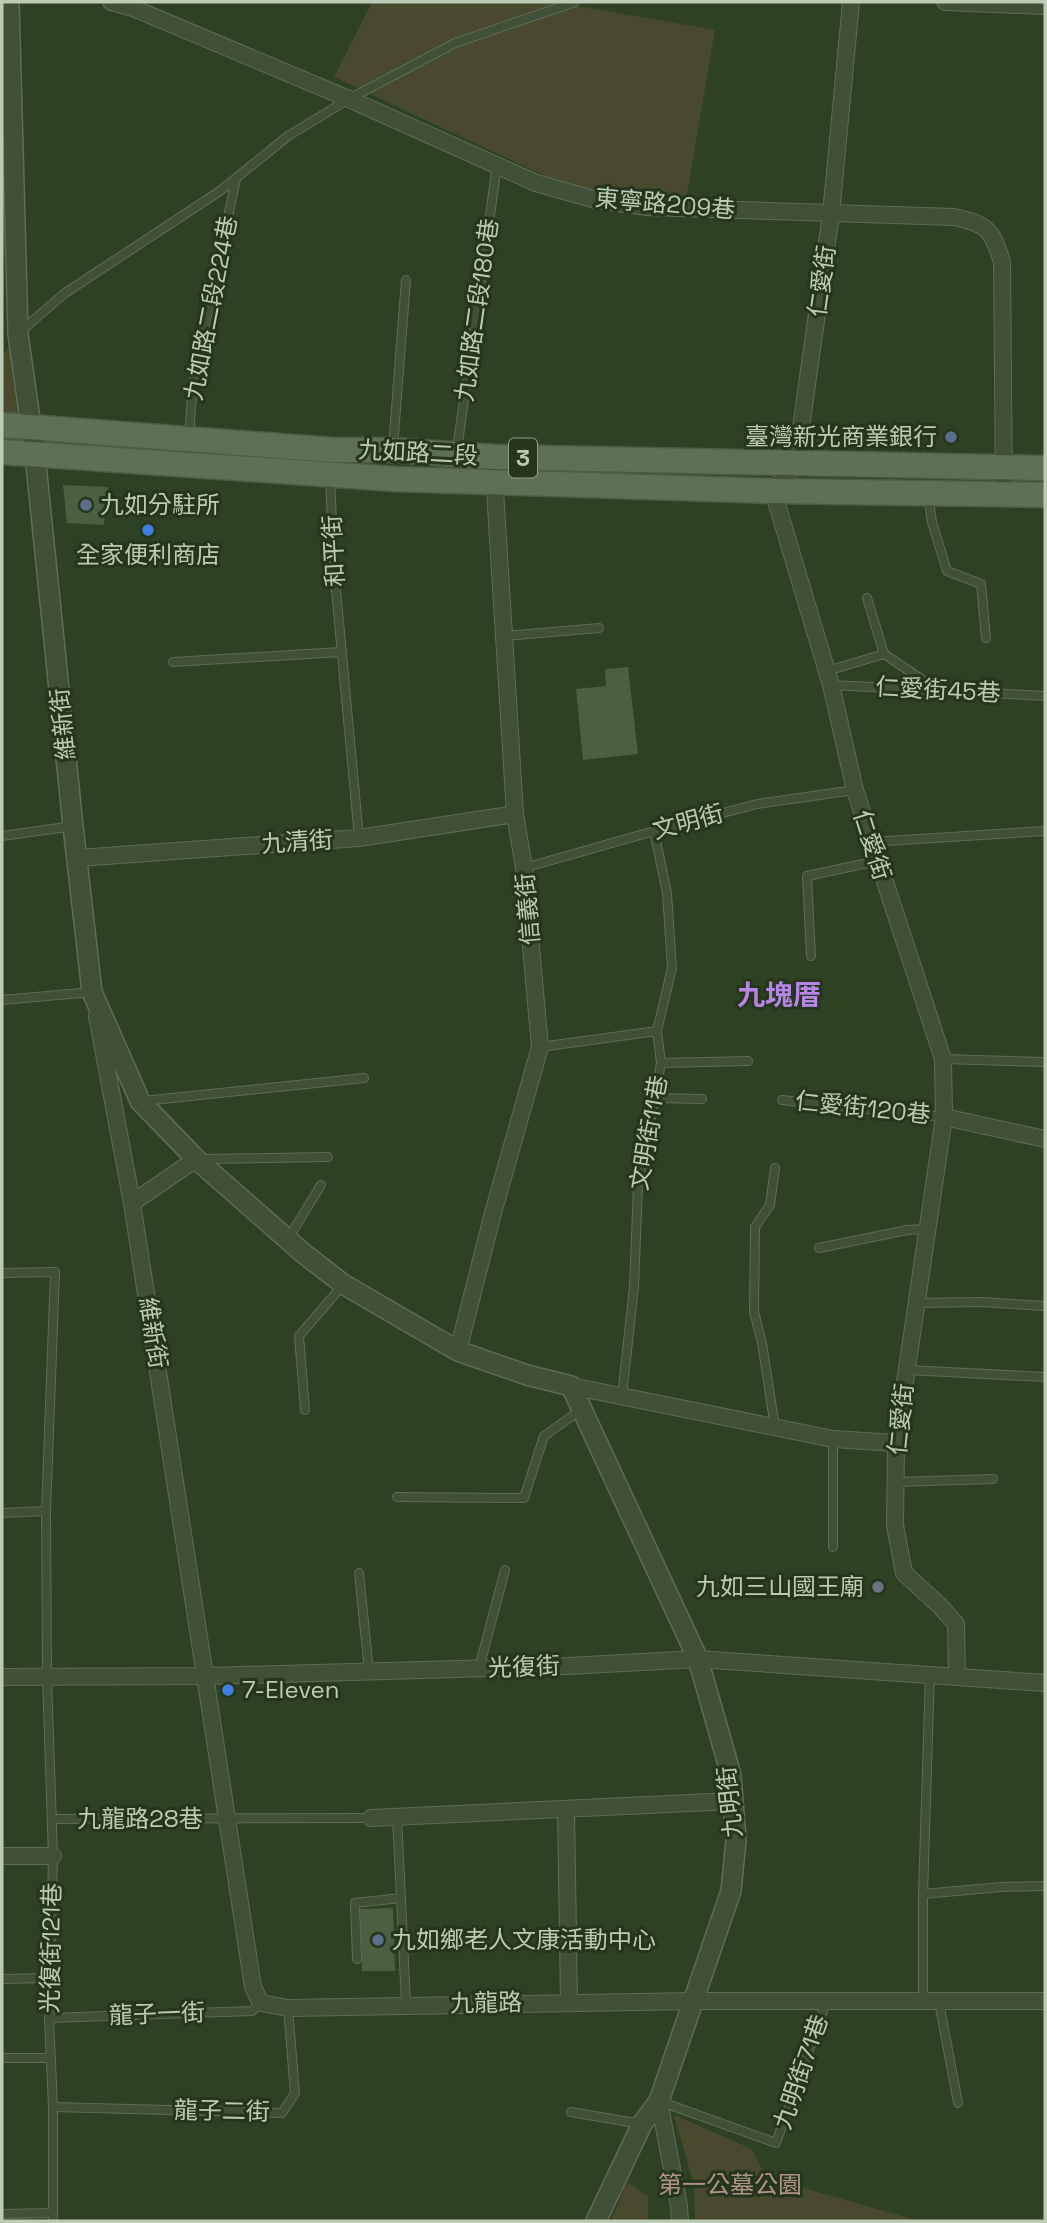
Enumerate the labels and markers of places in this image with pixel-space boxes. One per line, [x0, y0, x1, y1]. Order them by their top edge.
place label: 臺灣新光商業銀行 [745, 421, 937, 452]
marker: 臺灣新光商業銀行 [943, 429, 959, 445]
place label: 九如分駐所 [100, 489, 220, 520]
marker: 九如分駐所 [78, 497, 94, 513]
marker: 全家便利商店 [140, 522, 156, 538]
place label: 全家便利商店 [76, 539, 220, 570]
place label: 九如三山國王廟 [696, 1571, 864, 1602]
marker: 九如三山國王廟 [870, 1579, 886, 1595]
place label: 7-Eleven [242, 1674, 340, 1705]
marker: 7-Eleven [220, 1682, 236, 1698]
place label: 九如鄉老人文康活動中心 [392, 1924, 656, 1955]
marker: 九如鄉老人文康活動中心 [370, 1932, 386, 1948]

